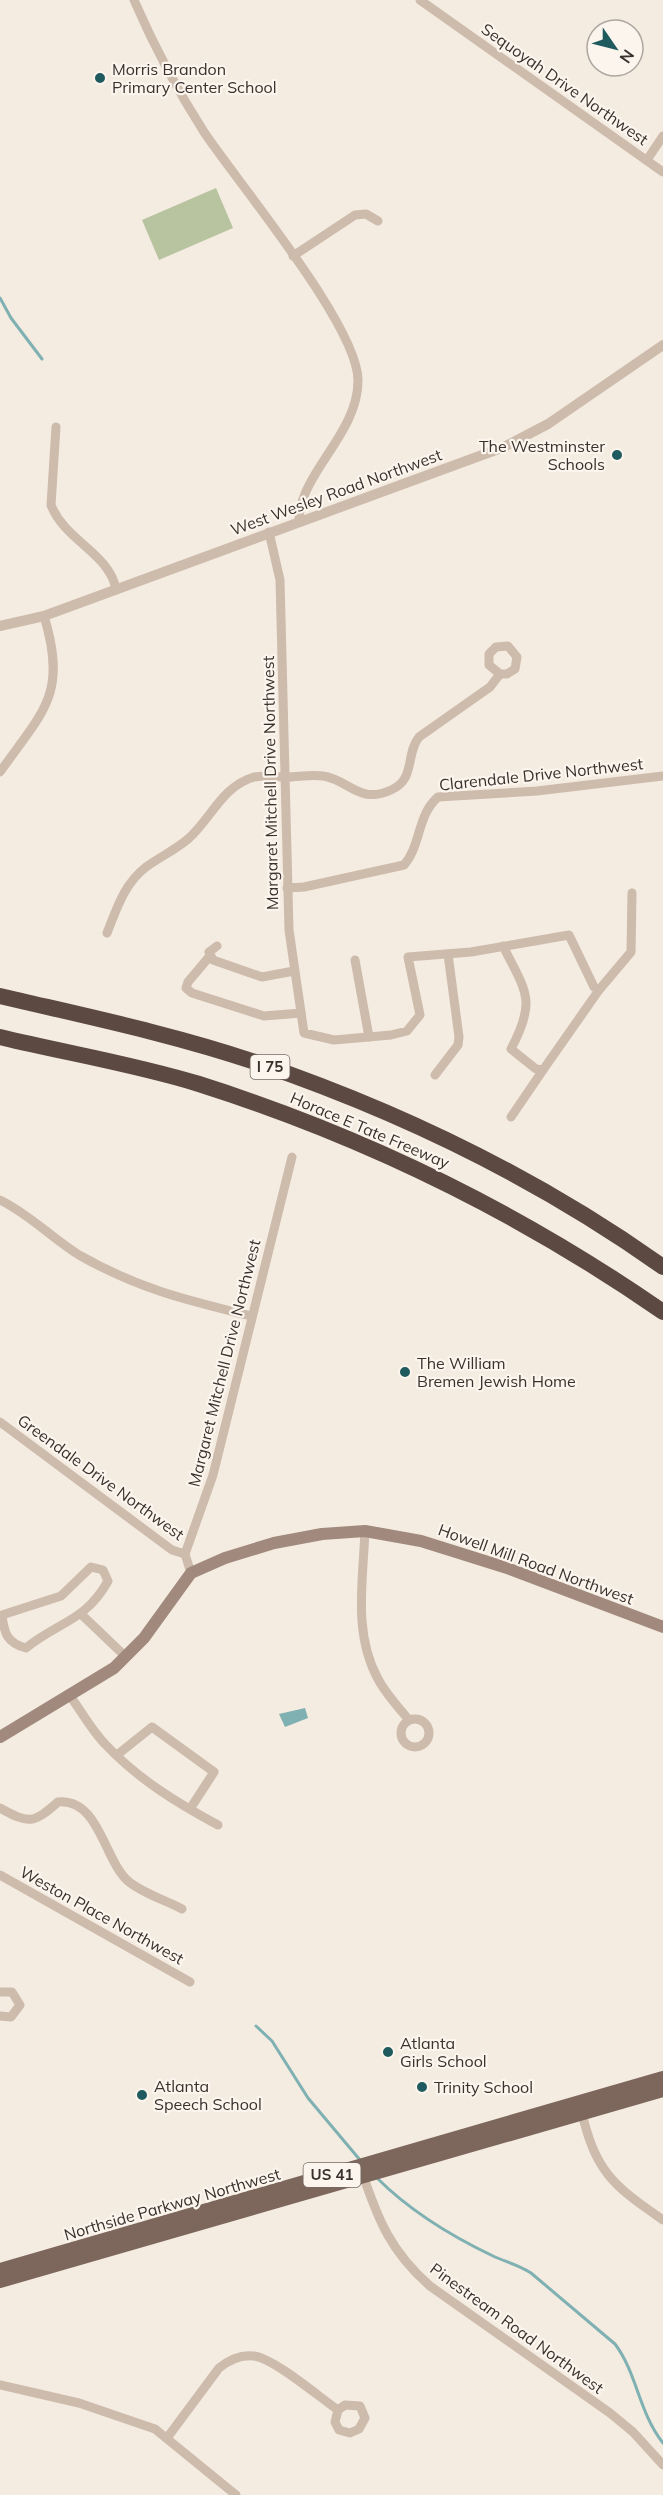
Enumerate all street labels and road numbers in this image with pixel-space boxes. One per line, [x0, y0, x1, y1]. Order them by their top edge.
street label: Sequoyah Drive Northwest [478, 19, 652, 149]
street label: West Wesley Road Northwest [228, 444, 445, 540]
street label: Margaret Mitchell Drive Northwest [258, 655, 282, 910]
street label: Clarendale Drive Northwest [438, 753, 644, 795]
road number: I 75 [250, 1055, 290, 1079]
street label: Horace E Tate Freeway [287, 1087, 453, 1173]
street label: Margaret Mitchell Drive Northwest [184, 1237, 265, 1489]
street label: Greendale Drive Northwest [14, 1410, 189, 1544]
street label: Howell Mill Road Northwest [436, 1519, 637, 1609]
street label: Weston Place Northwest [17, 1862, 188, 1969]
street label: Northside Parkway Northwest [62, 2163, 283, 2244]
road number: US 41 [304, 2163, 360, 2187]
street label: Pinestream Road Northwest [426, 2258, 608, 2398]

